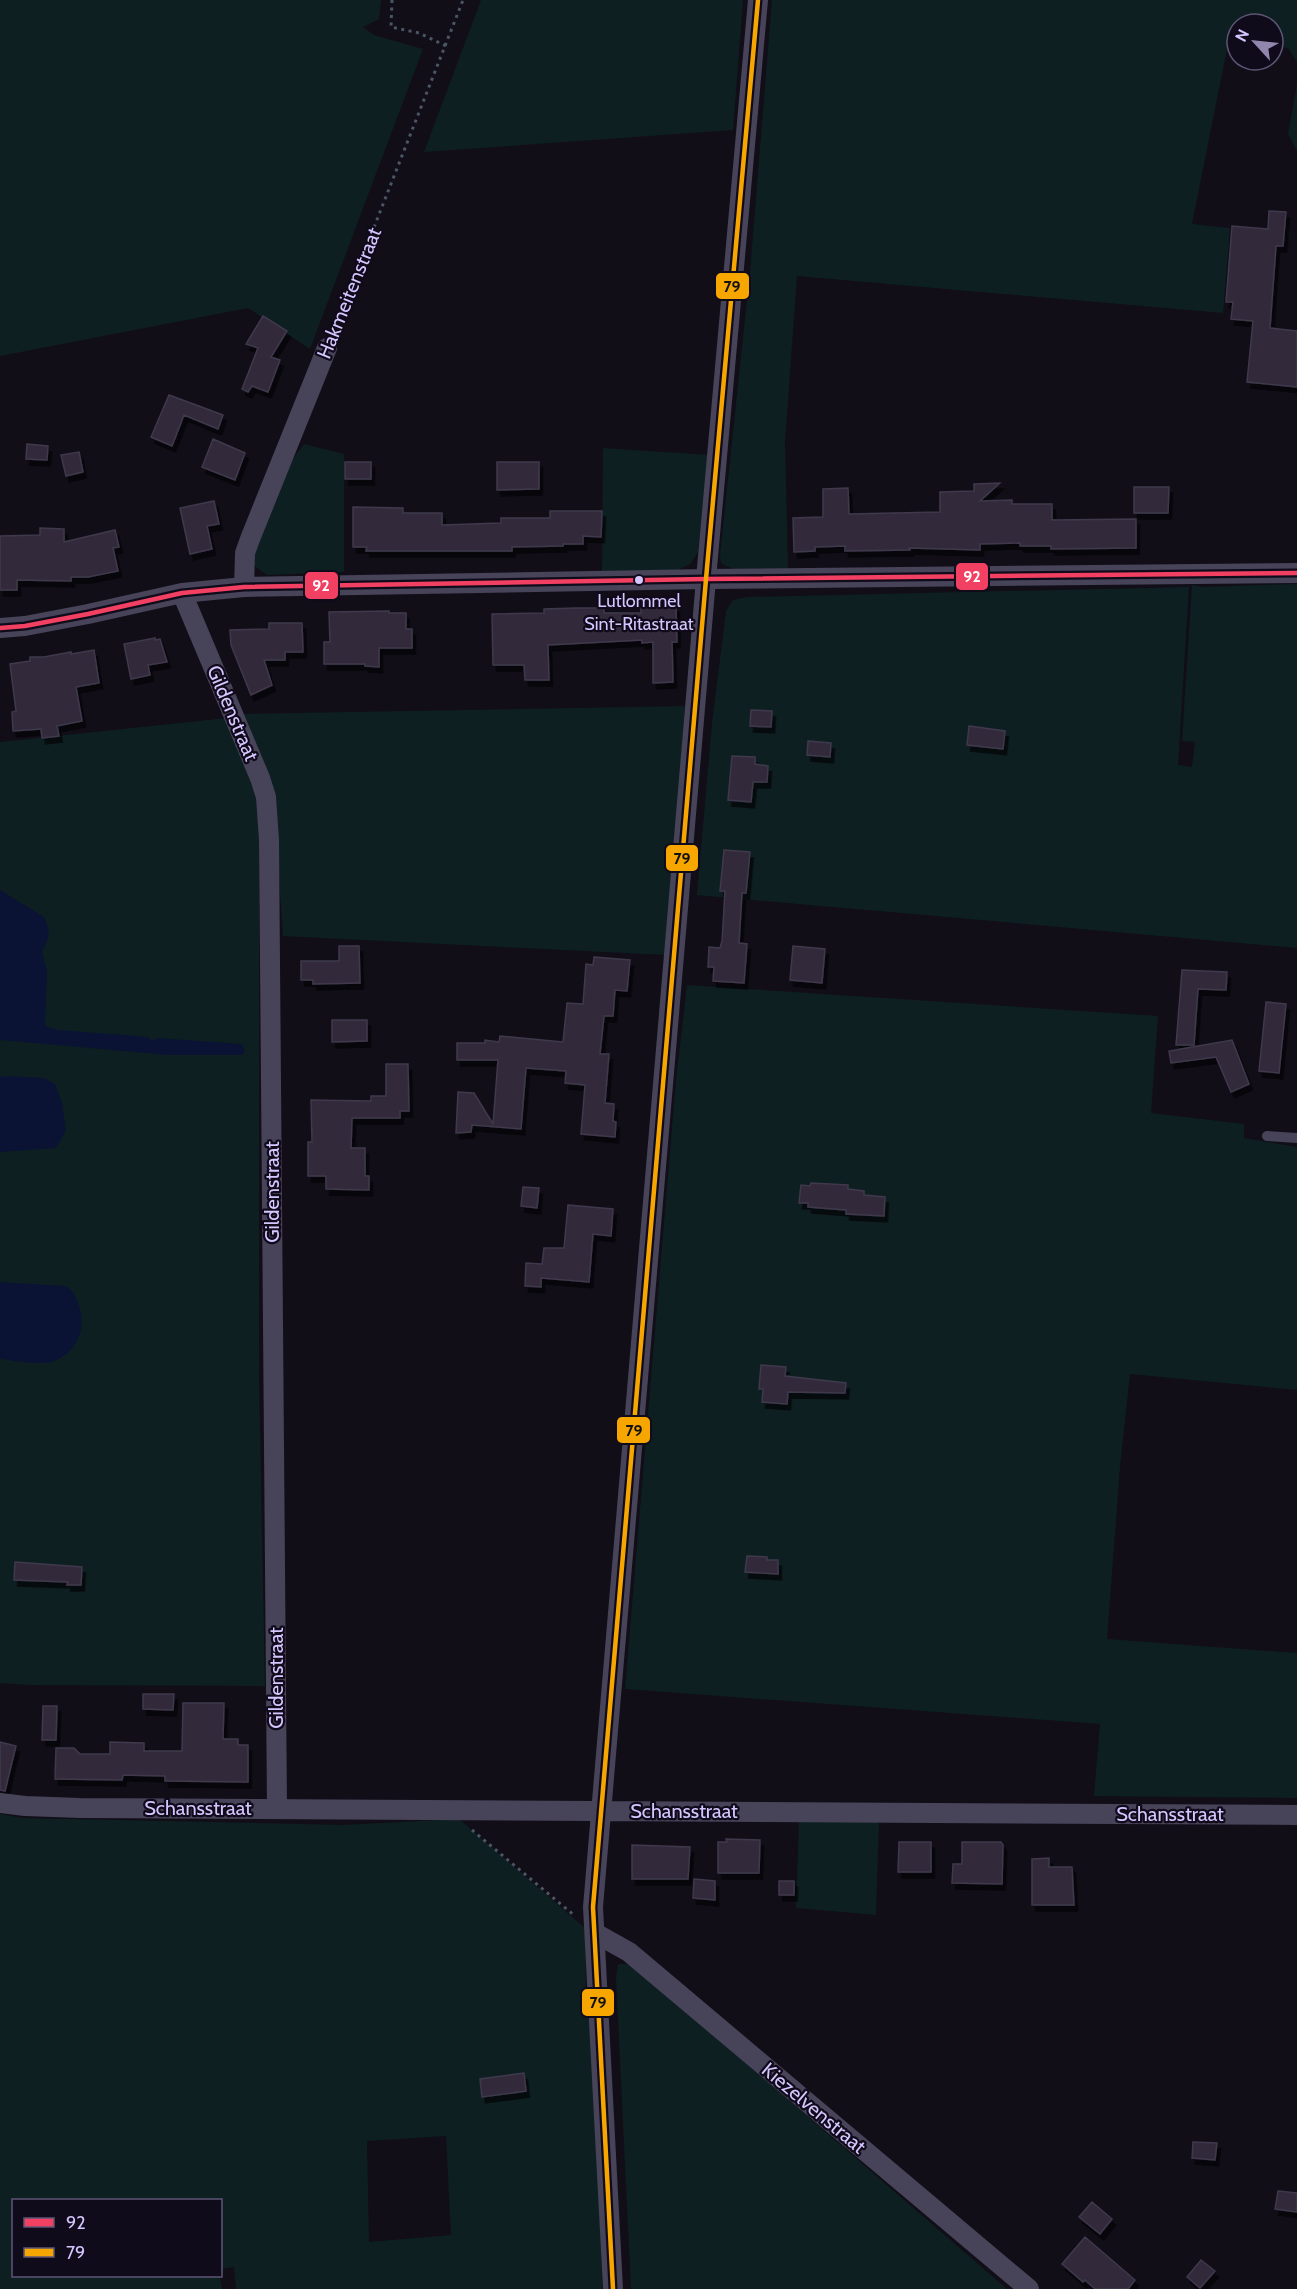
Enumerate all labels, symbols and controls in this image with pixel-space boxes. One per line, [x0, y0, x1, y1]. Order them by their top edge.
north arrow [1225, 12, 1285, 72]
text: N [1231, 26, 1253, 45]
street label: Hakmeitenstraat [312, 224, 386, 362]
line badge: 79 [715, 272, 750, 300]
text: 79 [723, 277, 741, 296]
line badge: 92 [955, 562, 989, 591]
text: 92 [963, 567, 981, 586]
line badge: 92 [304, 571, 339, 600]
marker: Lutlommel Sint-Ritastraat [633, 574, 645, 586]
text: 92 [312, 576, 330, 595]
place label: Lutlommel Sint-Ritastraat [584, 590, 694, 635]
street label: Gildenstraat [202, 662, 264, 765]
line badge: 79 [665, 844, 699, 872]
text: 79 [673, 849, 691, 868]
street label: Gildenstraat [260, 1141, 284, 1243]
line badge: 79 [616, 1416, 651, 1444]
text: 79 [625, 1421, 643, 1440]
street label: Gildenstraat [264, 1627, 288, 1729]
street label: Schansstraat [144, 1796, 252, 1820]
street label: Schansstraat [630, 1799, 738, 1823]
street label: Schansstraat [1116, 1802, 1224, 1826]
line badge: 79 [581, 1988, 615, 2017]
text: 79 [589, 1993, 607, 2012]
street label: Kiezelvenstraat [757, 2058, 871, 2159]
legend [12, 2199, 222, 2277]
text: 92 [66, 2212, 86, 2234]
text: 79 [66, 2242, 85, 2264]

